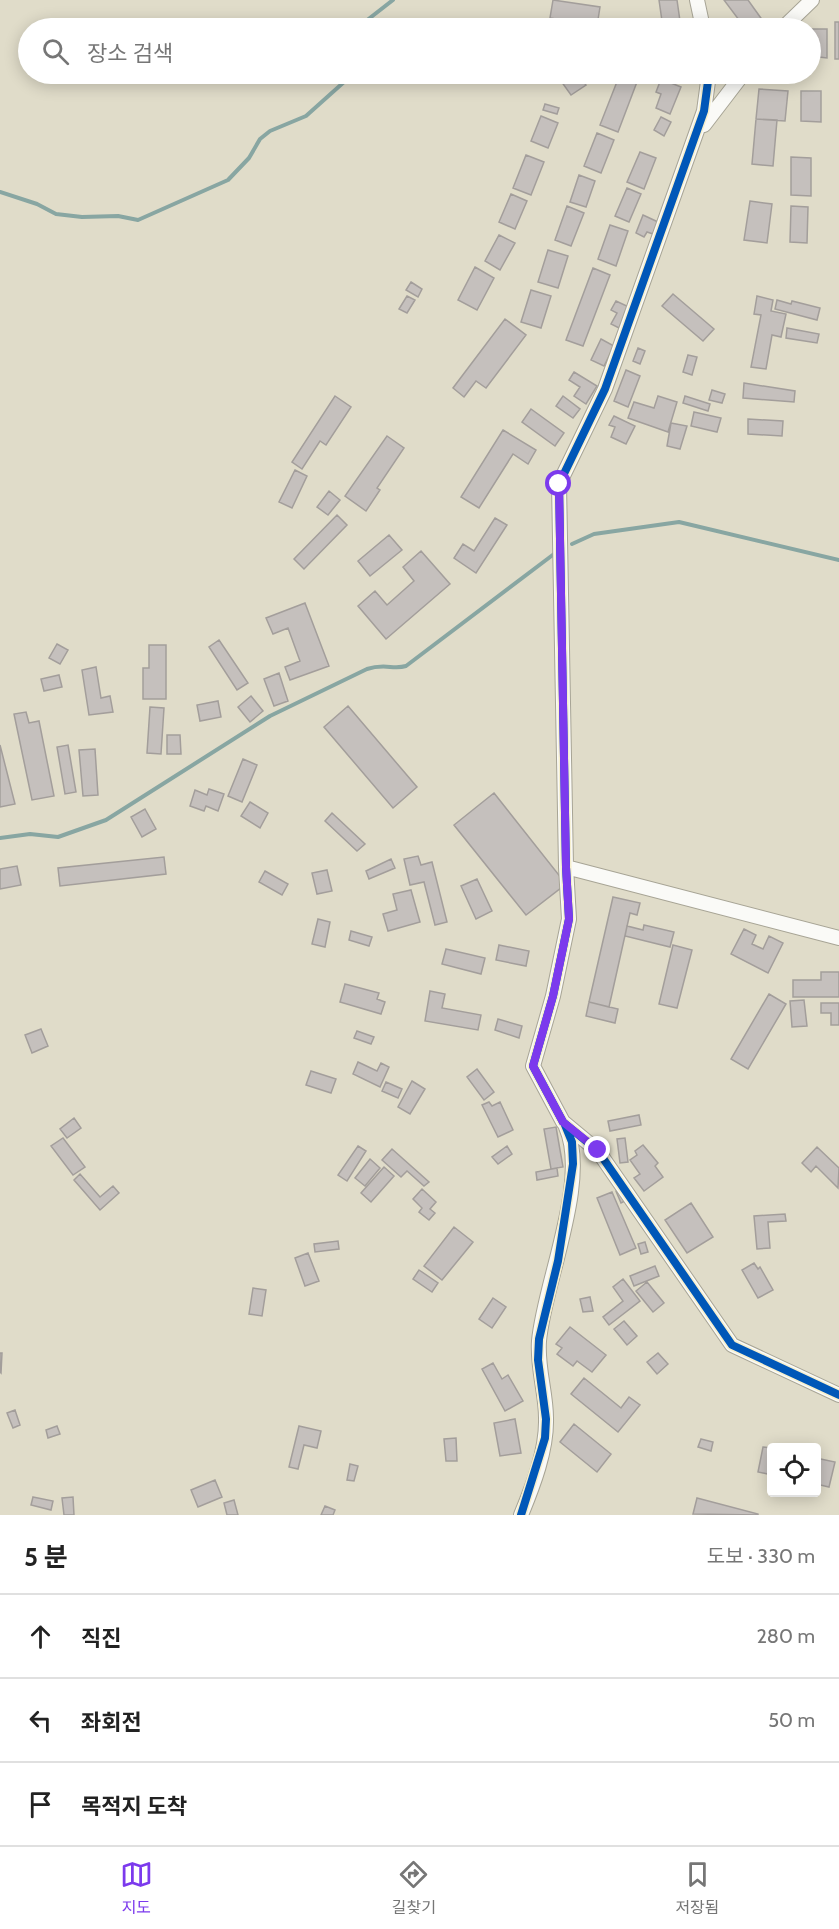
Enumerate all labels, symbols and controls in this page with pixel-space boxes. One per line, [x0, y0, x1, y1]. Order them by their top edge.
search box [18, 18, 821, 84]
icon: search [39, 35, 72, 68]
text: 장소 검색 [87, 40, 173, 67]
route start [545, 470, 571, 496]
route end [584, 1136, 610, 1162]
map controls [767, 1443, 821, 1497]
button: locate [767, 1443, 821, 1497]
text: 5 분 [24, 1541, 68, 1573]
text: 도보 · 330 m [707, 1544, 815, 1568]
icon: ahead [24, 1620, 57, 1653]
text: 280 m [756, 1624, 815, 1648]
text: 직진 [81, 1625, 121, 1652]
icon: left [24, 1704, 57, 1737]
text: 50 m [768, 1708, 815, 1732]
text: 좌회전 [81, 1709, 142, 1736]
icon: arrive [24, 1788, 57, 1821]
text: 목적지 도착 [81, 1793, 187, 1820]
tab: 지도 [120, 1858, 153, 1918]
tab: 길찾기 [392, 1858, 436, 1918]
tab: 저장됨 [675, 1858, 719, 1918]

